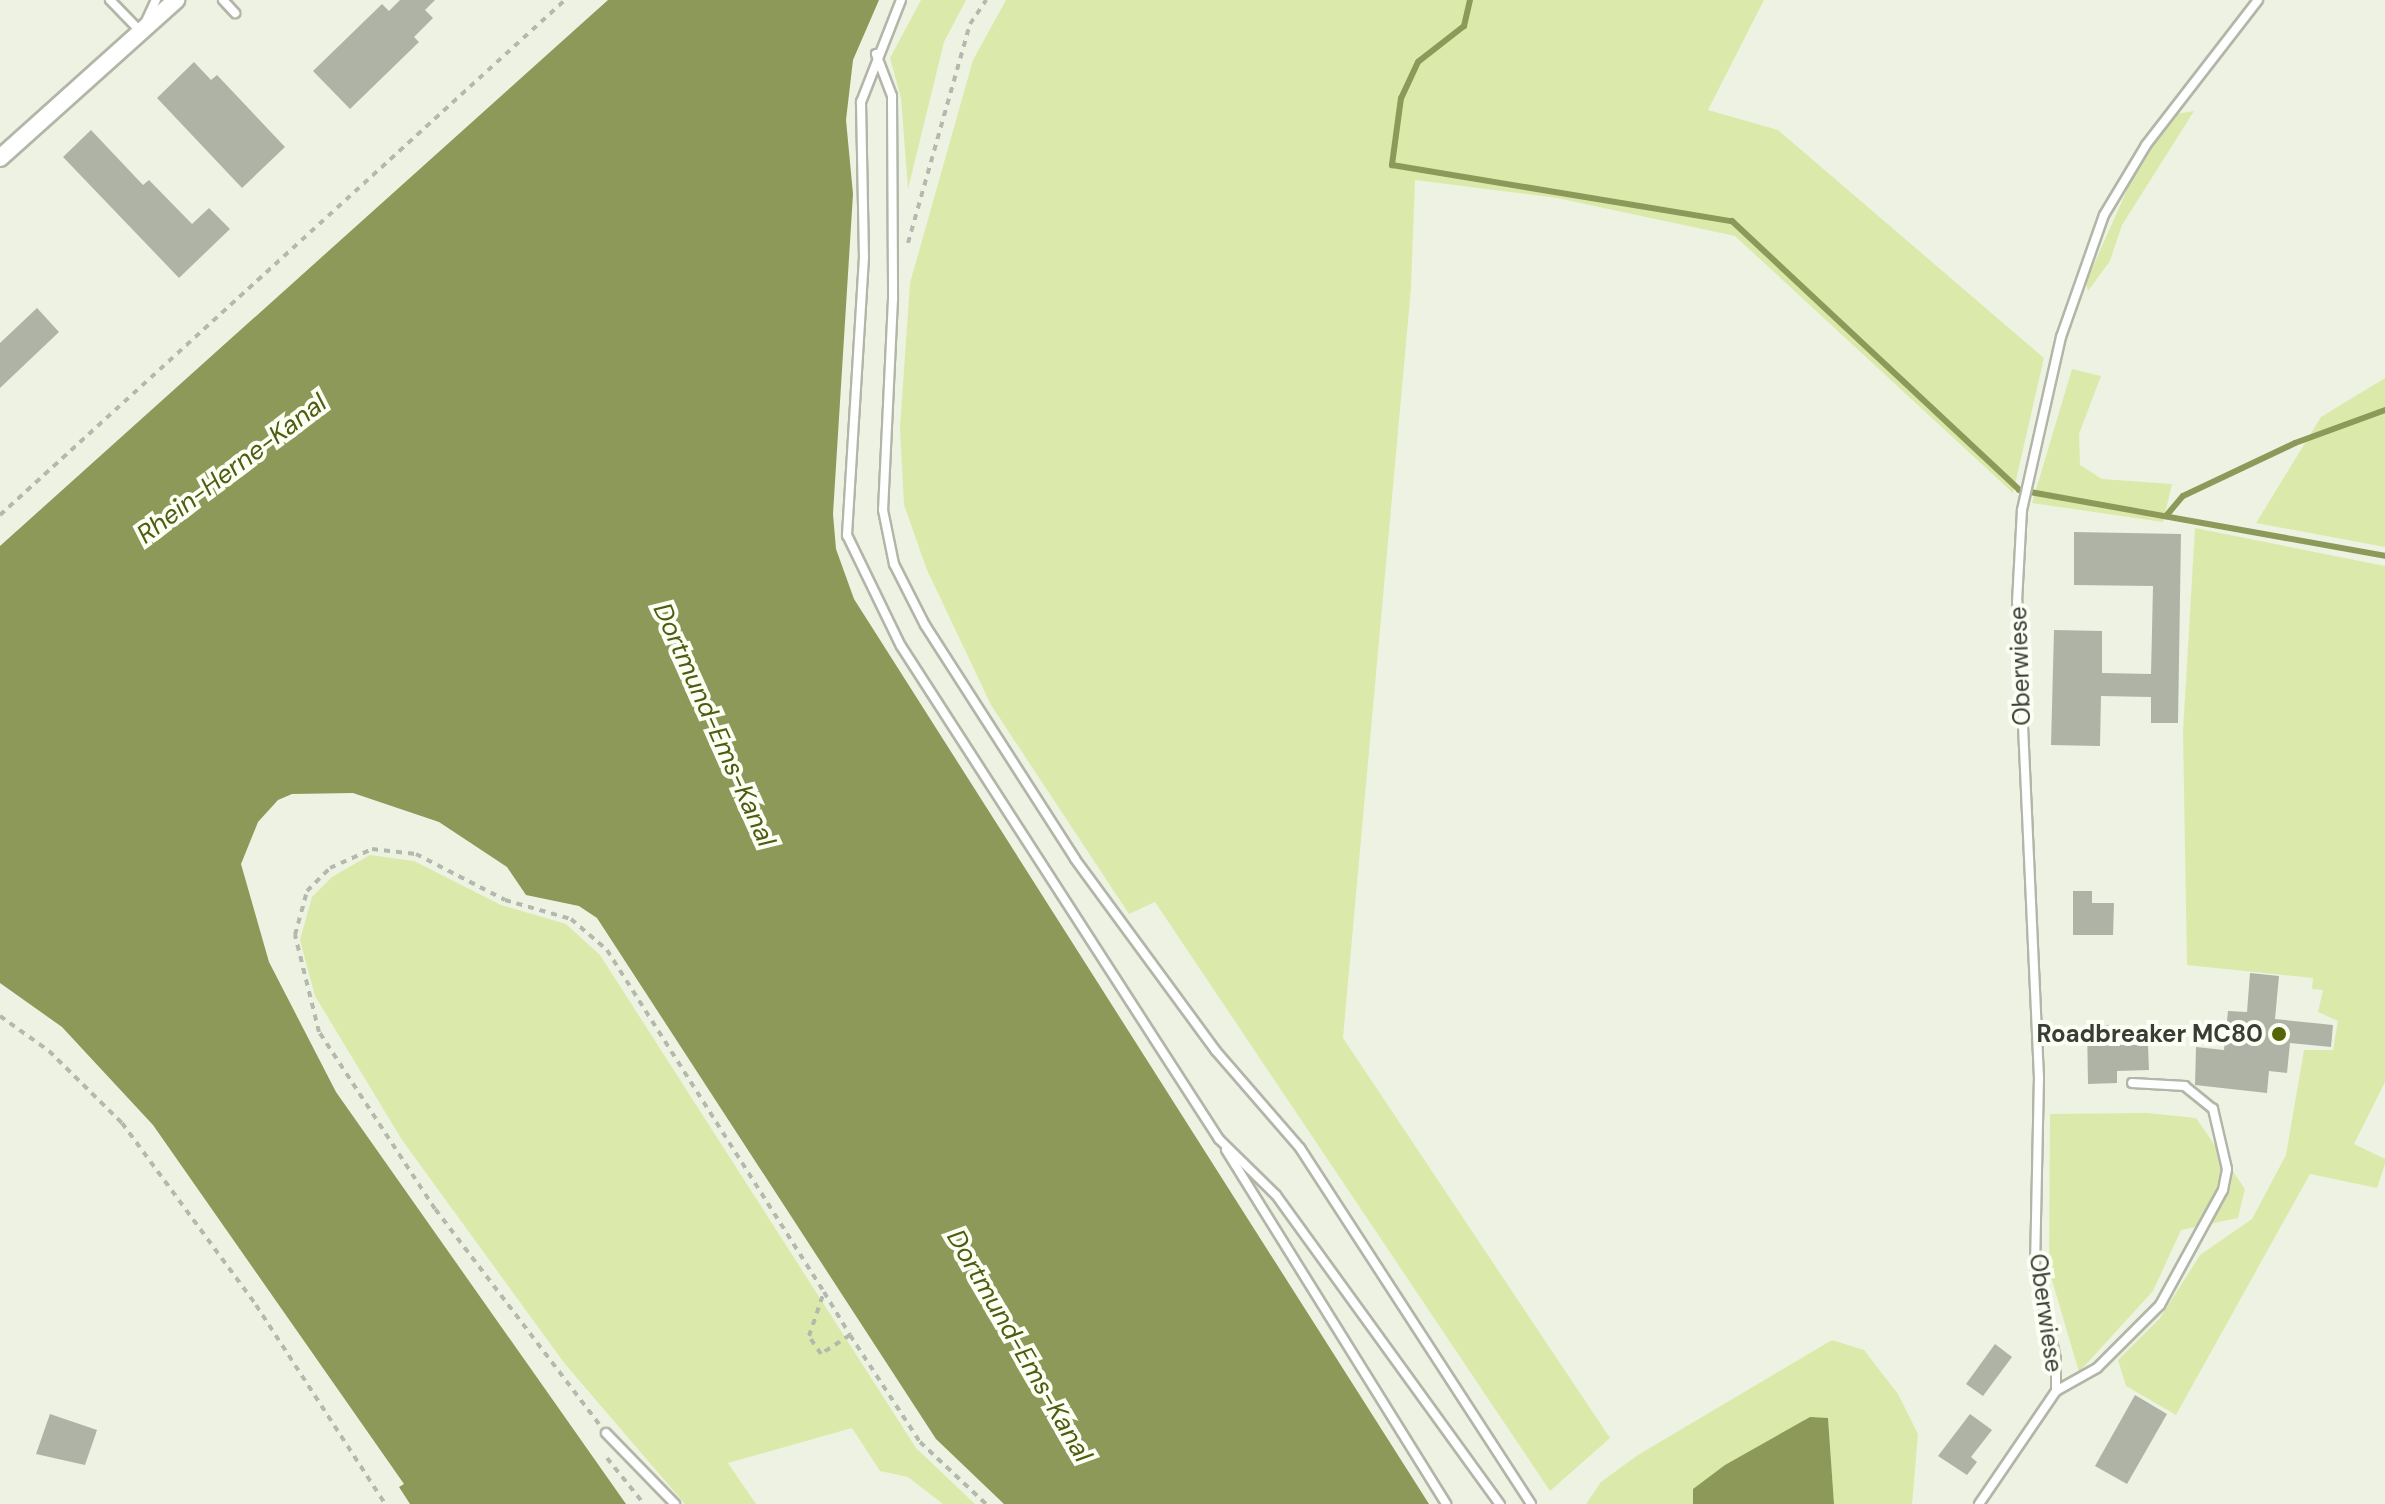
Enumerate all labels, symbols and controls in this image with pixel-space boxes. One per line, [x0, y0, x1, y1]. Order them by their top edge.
water label: Rhein-Herne-Kanal [131, 388, 333, 550]
water label: Dortmund-Ems-Kanal [646, 598, 782, 852]
street label: Oberwiese [2004, 606, 2036, 726]
place label: Roadbreaker MC80 [2036, 1020, 2263, 1048]
marker: Roadbreaker MC80 [2270, 1025, 2288, 1043]
water label: Dortmund-Ems-Kanal [940, 1224, 1098, 1468]
street label: Oberwiese [2023, 1252, 2069, 1374]

